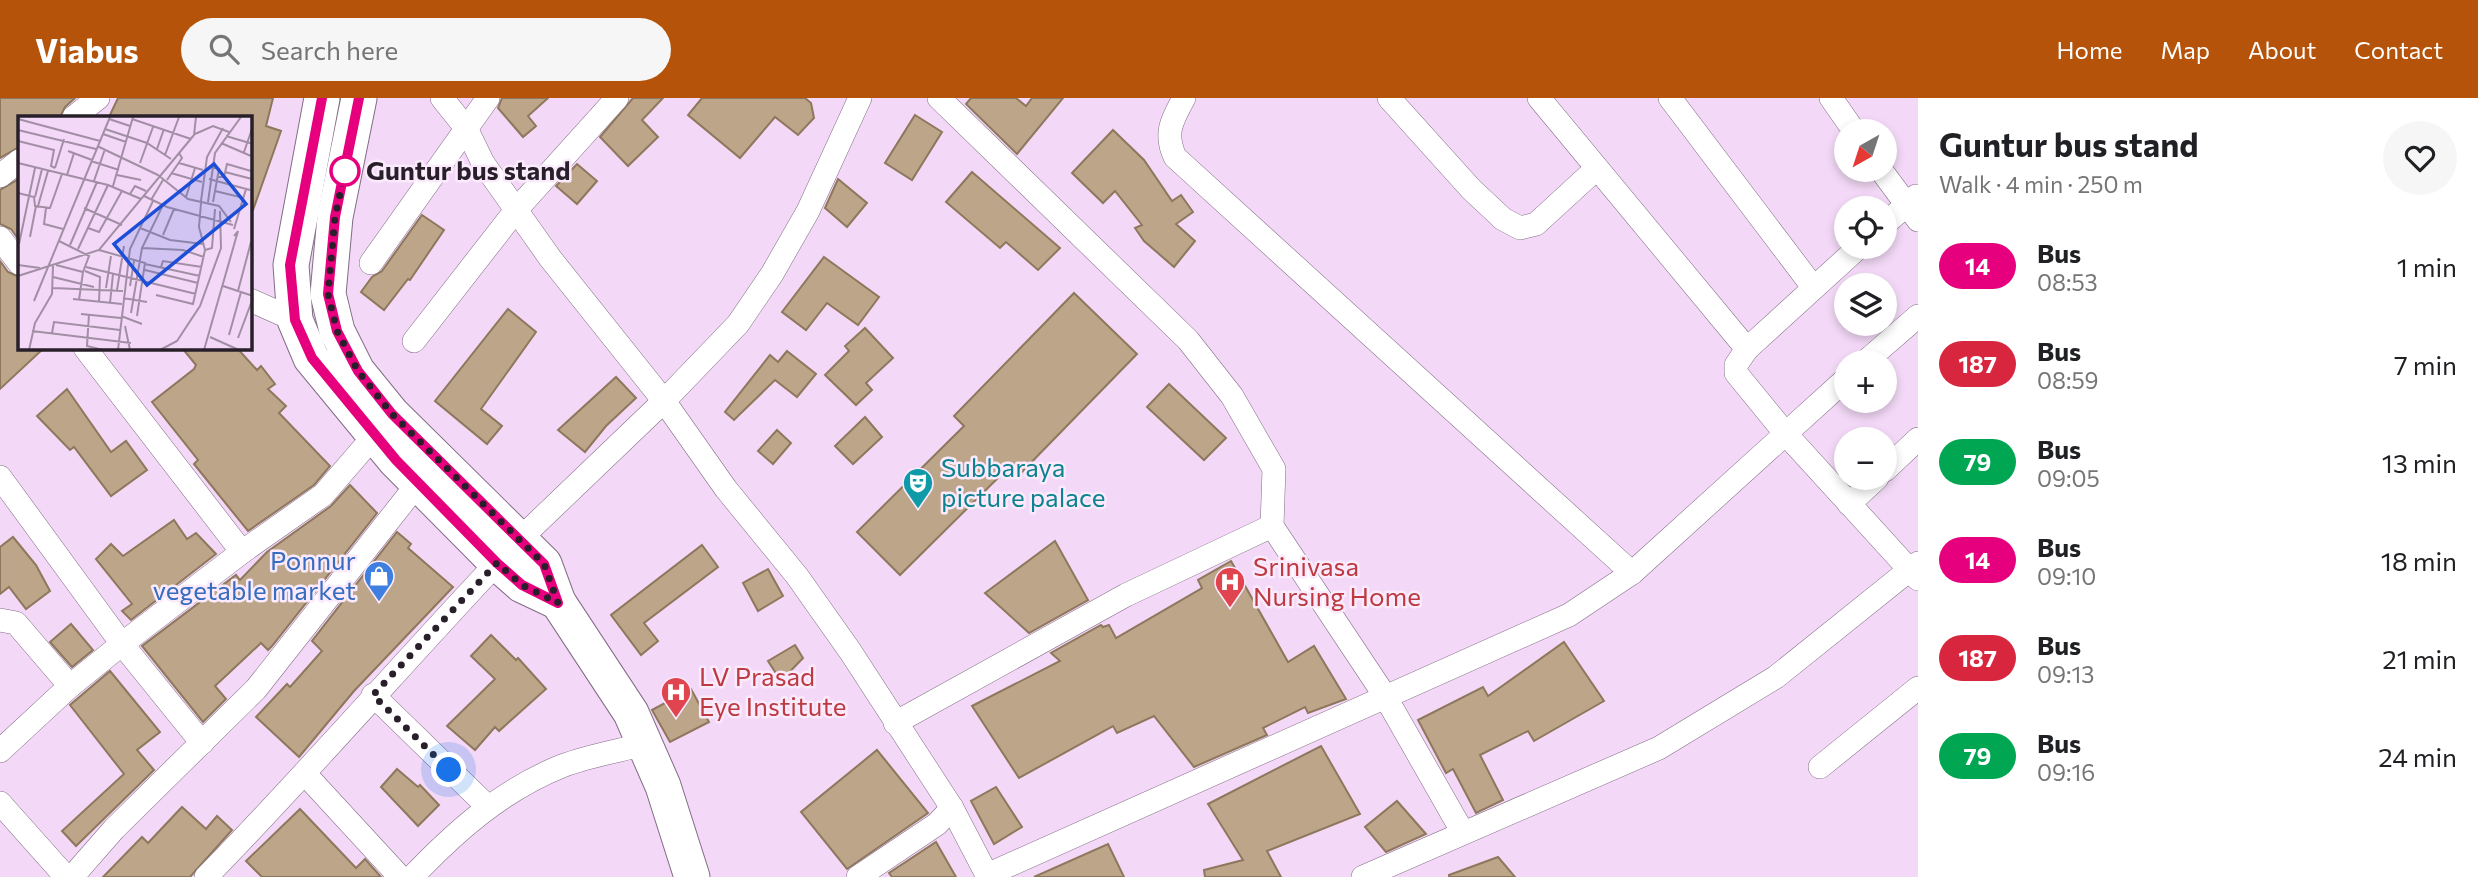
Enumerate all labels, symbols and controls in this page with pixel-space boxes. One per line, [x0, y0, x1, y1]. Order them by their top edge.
search box [181, 18, 671, 81]
text: Viabus [35, 29, 139, 70]
icon: search [205, 30, 243, 68]
text: Search here [261, 34, 398, 65]
text: Home [2057, 35, 2123, 64]
text: Map [2161, 35, 2210, 64]
text: About [2248, 35, 2316, 64]
text: Contact [2354, 35, 2443, 64]
inset map [18, 116, 252, 350]
north arrow [1834, 119, 1897, 182]
map controls [1834, 119, 1897, 490]
button: heart [2383, 121, 2457, 195]
text: Guntur bus stand [1939, 123, 2199, 164]
place label: Guntur bus stand [366, 154, 571, 185]
marker: Guntur bus stand [330, 156, 360, 186]
text: Walk · 4 min · 250 m [1939, 170, 2143, 198]
button: locate [1834, 196, 1897, 259]
text: Bus [2037, 237, 2081, 268]
text: 14 [1965, 251, 1990, 280]
text: 1 min [2397, 251, 2457, 282]
text: 08:53 [2037, 268, 2098, 296]
button: layers [1834, 273, 1897, 336]
text: Bus [2037, 335, 2081, 366]
text: 187 [1958, 349, 1997, 378]
text: 7 min [2394, 349, 2457, 380]
button: + [1834, 350, 1897, 413]
text: 08:59 [2037, 366, 2099, 394]
button: − [1834, 427, 1897, 490]
text: Bus [2037, 433, 2081, 464]
text: 79 [1964, 447, 1991, 476]
text: 13 min [2382, 447, 2457, 478]
place label: Subbaraya picture palace [941, 451, 1105, 512]
text: 09:05 [2037, 464, 2100, 492]
theatre icon: Subbaraya picture palace [901, 466, 935, 510]
text: Bus [2037, 531, 2081, 562]
place label: Ponnur vegetable market [153, 544, 356, 605]
text: 14 [1965, 545, 1990, 574]
text: 18 min [2381, 545, 2457, 576]
place label: Srinivasa Nursing Home [1253, 550, 1421, 611]
shop icon: Ponnur vegetable market [362, 559, 396, 603]
text: 09:10 [2037, 562, 2096, 590]
hospital icon: Srinivasa Nursing Home [1213, 565, 1247, 609]
text: Bus [2037, 629, 2081, 660]
text: 187 [1958, 643, 1997, 672]
text: 21 min [2382, 643, 2457, 674]
place label: LV Prasad Eye Institute [699, 660, 846, 721]
text: 09:13 [2037, 660, 2094, 688]
hospital icon: LV Prasad Eye Institute [659, 675, 693, 719]
text: Bus [2037, 727, 2081, 758]
text: 79 [1964, 741, 1991, 770]
text: 24 min [2378, 741, 2457, 772]
your location [431, 752, 466, 787]
text: 09:16 [2037, 758, 2095, 786]

